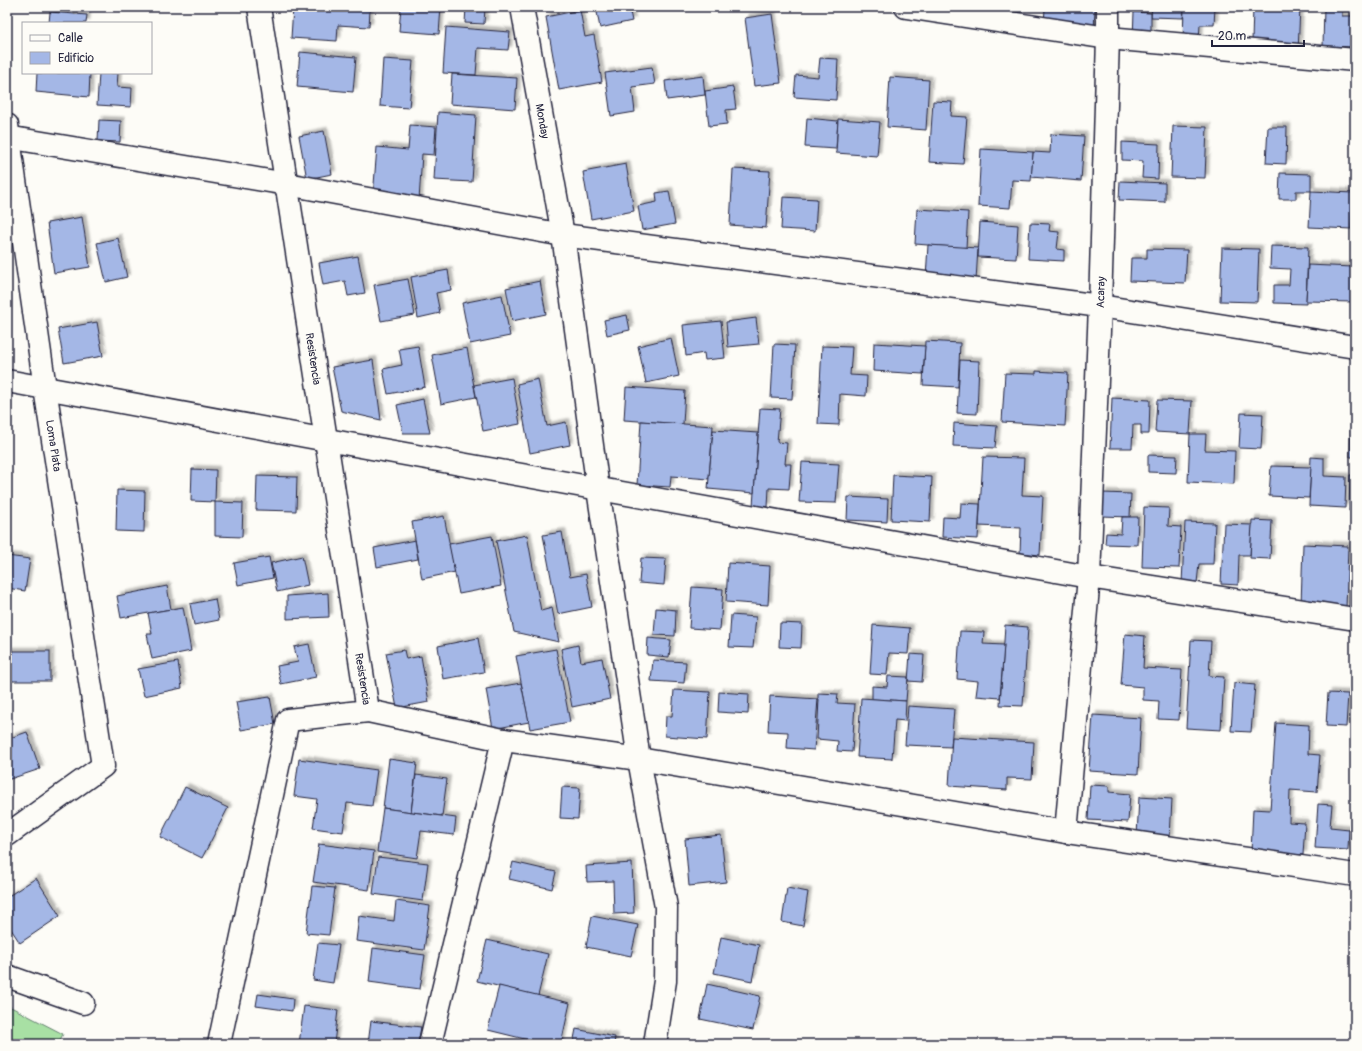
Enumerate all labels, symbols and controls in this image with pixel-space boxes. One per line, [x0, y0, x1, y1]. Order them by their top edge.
legend [22, 22, 152, 74]
scale bar [1212, 22, 1304, 48]
text: 20 m [1218, 29, 1247, 44]
text: Calle [58, 31, 83, 46]
text: Edificio [58, 51, 94, 66]
street label: Monday [533, 103, 552, 140]
street label: Acaray [1093, 276, 1107, 308]
street label: Resistencia [303, 332, 324, 386]
street label: Loma Plata [43, 419, 64, 472]
street label: Resistencia [353, 652, 373, 706]

